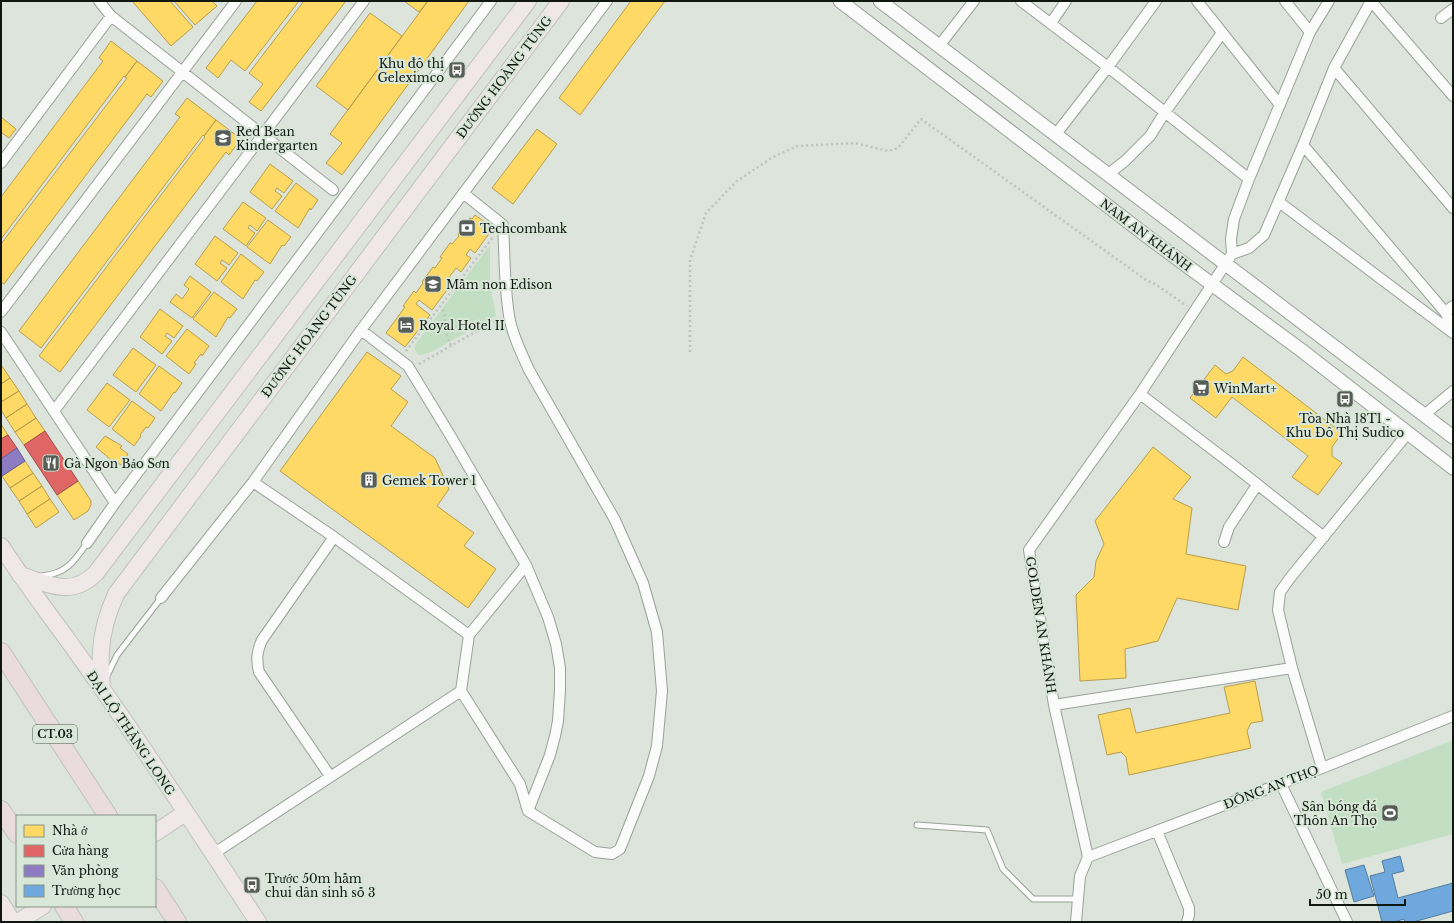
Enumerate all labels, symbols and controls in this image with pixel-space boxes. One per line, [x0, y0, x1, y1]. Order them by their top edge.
street label: ĐƯỜNG HOÀNG TÙNG [452, 12, 555, 141]
place label: Khu đô thị Geleximco [377, 56, 444, 85]
bus stop icon: Khu đô thị Geleximco [447, 60, 467, 80]
place label: Red Bean Kindergarten [236, 124, 318, 153]
school or university icon: Red Bean Kindergarten [213, 128, 233, 148]
street label: NAM AN KHÁNH [1097, 195, 1196, 274]
bank icon: Techcombank [457, 218, 477, 238]
place label: Techcombank [480, 221, 568, 236]
street label: ĐƯỜNG HOÀNG TÙNG [257, 271, 360, 400]
school or university icon: Mầm non Edison [423, 274, 443, 294]
place label: Mầm non Edison [446, 277, 552, 292]
hotel icon: Royal Hotel II [396, 315, 416, 335]
place label: Royal Hotel II [419, 318, 505, 333]
supermarket icon: WinMart+ [1191, 378, 1211, 398]
place label: WinMart+ [1213, 381, 1277, 396]
bus stop icon: Tòa Nhà 18T1 - Khu Đô Thị Sudico [1335, 389, 1355, 409]
place label: Tòa Nhà 18T1 - Khu Đô Thị Sudico [1286, 411, 1404, 440]
restaurant icon: Gà Ngon Bảo Sơn [41, 453, 61, 473]
place label: Gà Ngon Bảo Sơn [64, 456, 170, 471]
building icon: Gemek Tower 1 [359, 470, 379, 490]
place label: Gemek Tower 1 [382, 473, 476, 488]
street label: GOLDEN AN KHÁNH [1023, 555, 1060, 695]
street label: ĐẠI LỘ THĂNG LONG [84, 667, 179, 798]
road number: CT.03 [33, 725, 77, 743]
street label: ĐÔNG AN THỌ [1221, 761, 1321, 812]
place label: Sân bóng đá Thôn An Thọ [1294, 799, 1377, 828]
sports icon: Sân bóng đá Thôn An Thọ [1380, 803, 1400, 823]
legend [16, 815, 156, 907]
text: Nhà ở [52, 823, 88, 838]
text: Cửa hàng [52, 843, 109, 858]
text: Văn phòng [51, 863, 119, 878]
place label: Trước 50m hầm chui dân sinh số 3 [265, 871, 375, 900]
bus stop icon: Trước 50m hầm chui dân sinh số 3 [242, 875, 262, 895]
scale bar [1310, 881, 1405, 907]
text: Trường học [52, 883, 121, 898]
text: 50 m [1316, 887, 1348, 902]

